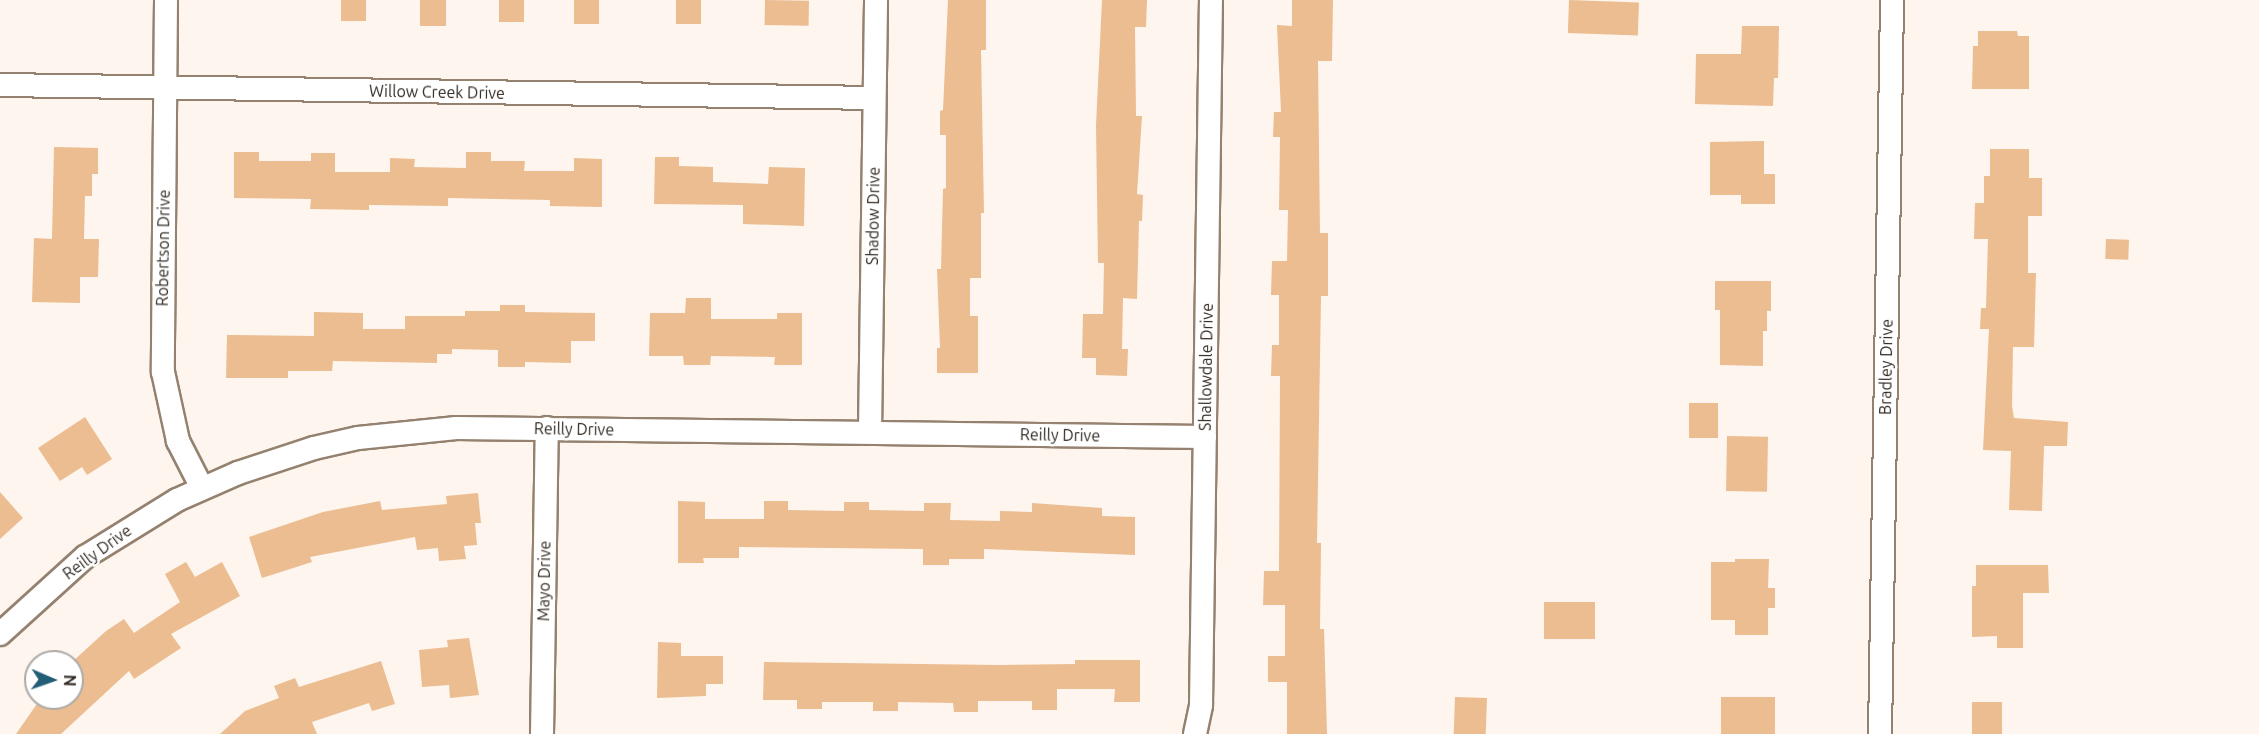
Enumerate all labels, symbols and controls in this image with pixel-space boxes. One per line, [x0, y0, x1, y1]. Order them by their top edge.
street label: Willow Creek Drive [369, 81, 505, 103]
street label: Shadow Drive [863, 167, 883, 265]
street label: Robertson Drive [152, 189, 174, 307]
street label: Shallowdale Drive [1195, 303, 1217, 431]
street label: Bradley Drive [1876, 319, 1896, 415]
street label: Reilly Drive [534, 419, 614, 439]
street label: Reilly Drive [1020, 425, 1100, 445]
street label: Reilly Drive [59, 521, 135, 583]
street label: Mayo Drive [534, 541, 554, 621]
north arrow [24, 650, 84, 710]
text: N [61, 674, 79, 687]

